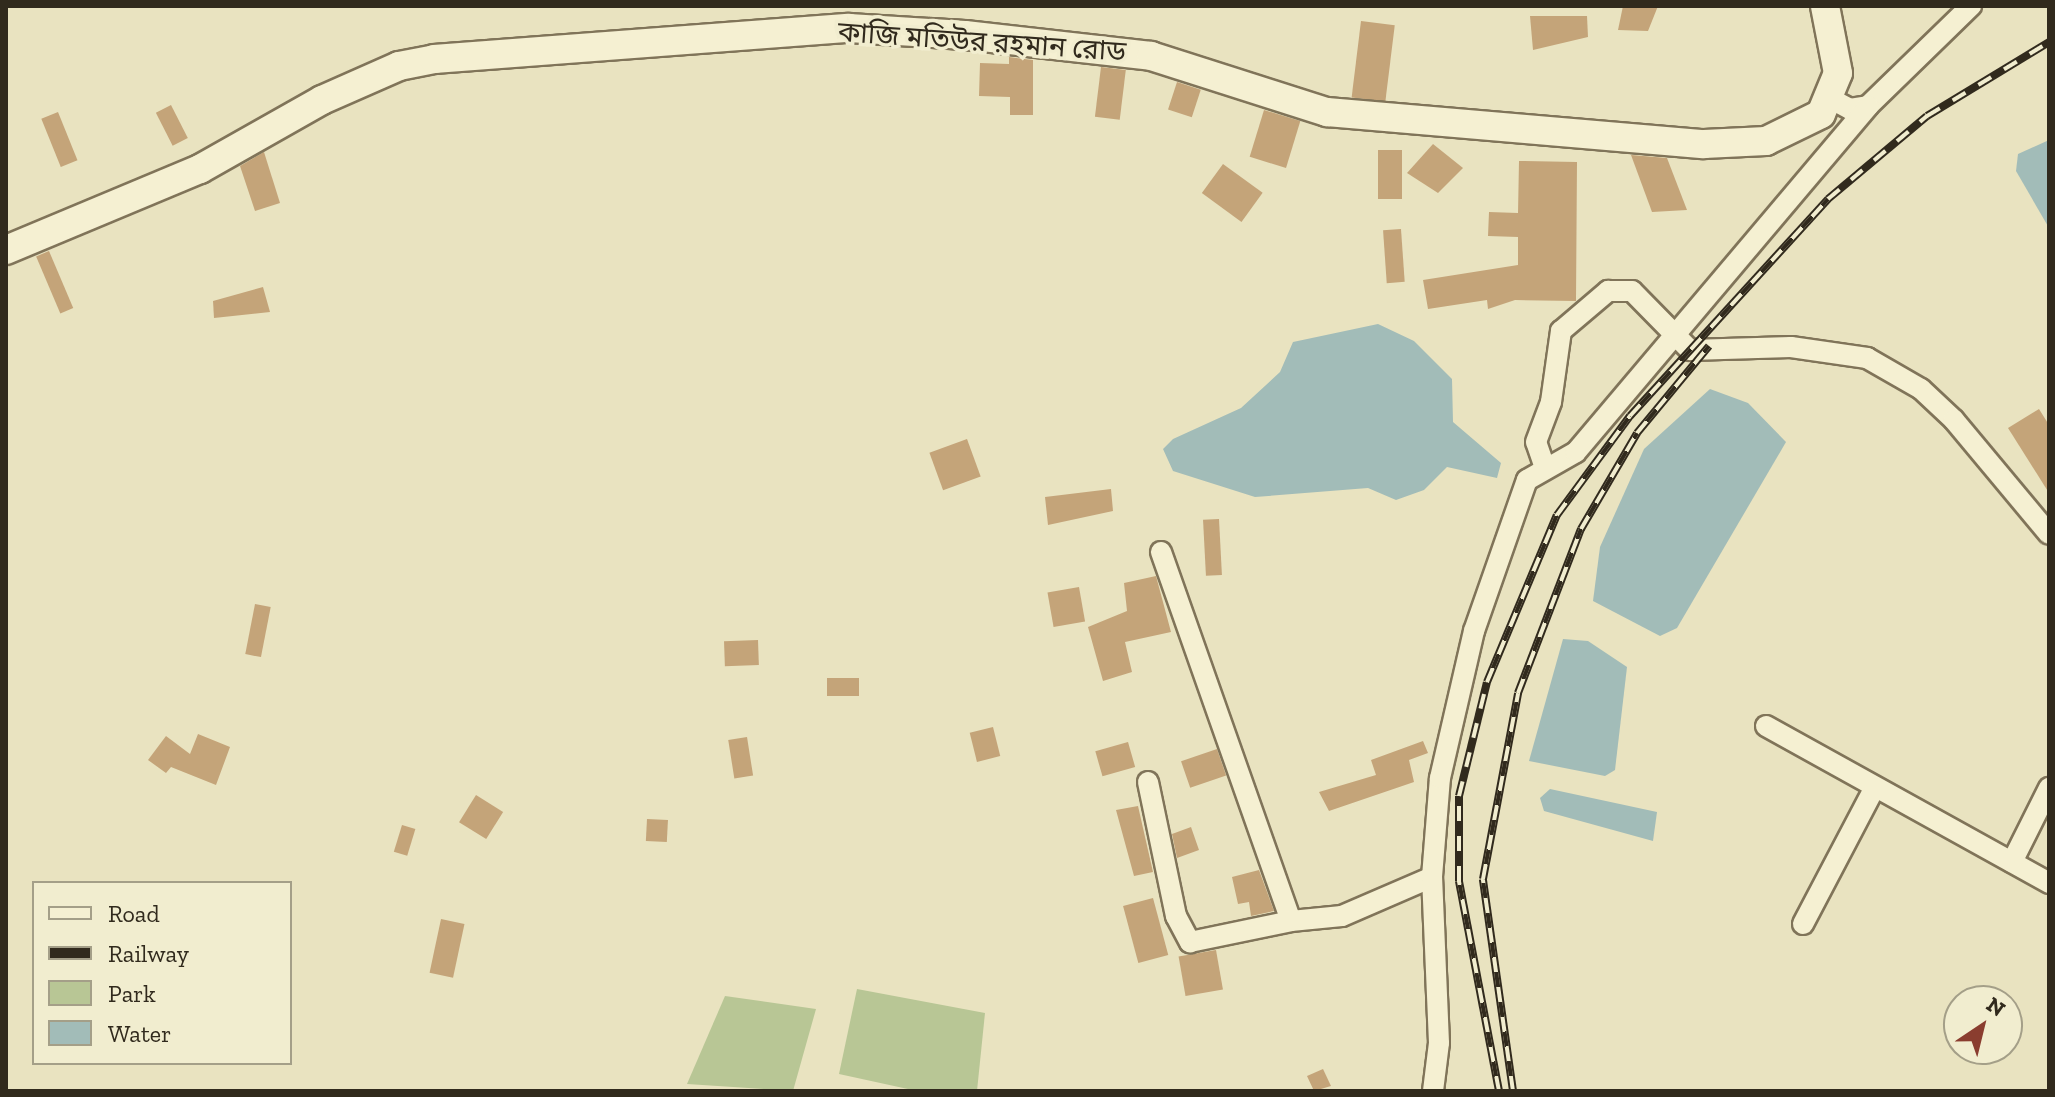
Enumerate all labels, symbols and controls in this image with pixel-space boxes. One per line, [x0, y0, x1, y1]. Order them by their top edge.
street label: কাজি মতিউর রহমান রোড [837, 15, 1127, 69]
legend [32, 881, 292, 1065]
text: Road [108, 899, 160, 928]
text: Railway [108, 939, 189, 968]
text: Park [108, 979, 156, 1008]
north arrow [1943, 985, 2023, 1065]
text: N [1981, 991, 2010, 1022]
text: Water [108, 1019, 171, 1048]

